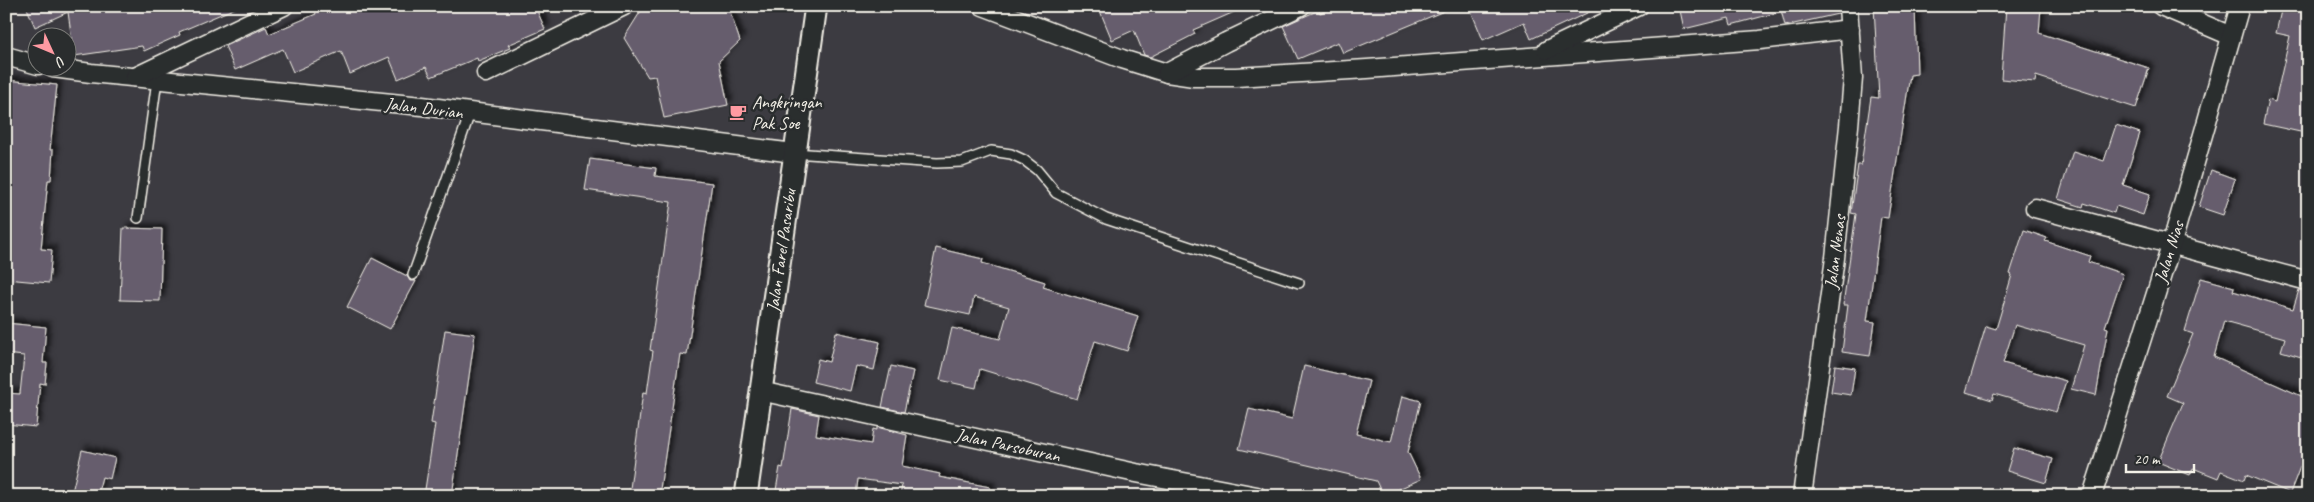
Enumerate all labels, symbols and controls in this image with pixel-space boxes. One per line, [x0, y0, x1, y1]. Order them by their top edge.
north arrow [28, 28, 78, 78]
text: U [50, 52, 69, 71]
place label: Angkringan Pak Soe [752, 91, 823, 134]
street label: Jalan Durian [383, 92, 465, 124]
cafe icon: Angkringan Pak Soe [728, 102, 748, 122]
street label: Jalan Farel Pasaribu [761, 186, 801, 314]
street label: Jalan Nenas [1819, 212, 1851, 291]
street label: Jalan Nias [2149, 217, 2189, 287]
street label: Jalan Parsoburan [953, 423, 1063, 467]
scale bar [2126, 442, 2194, 474]
text: 20 m [2134, 450, 2161, 469]

